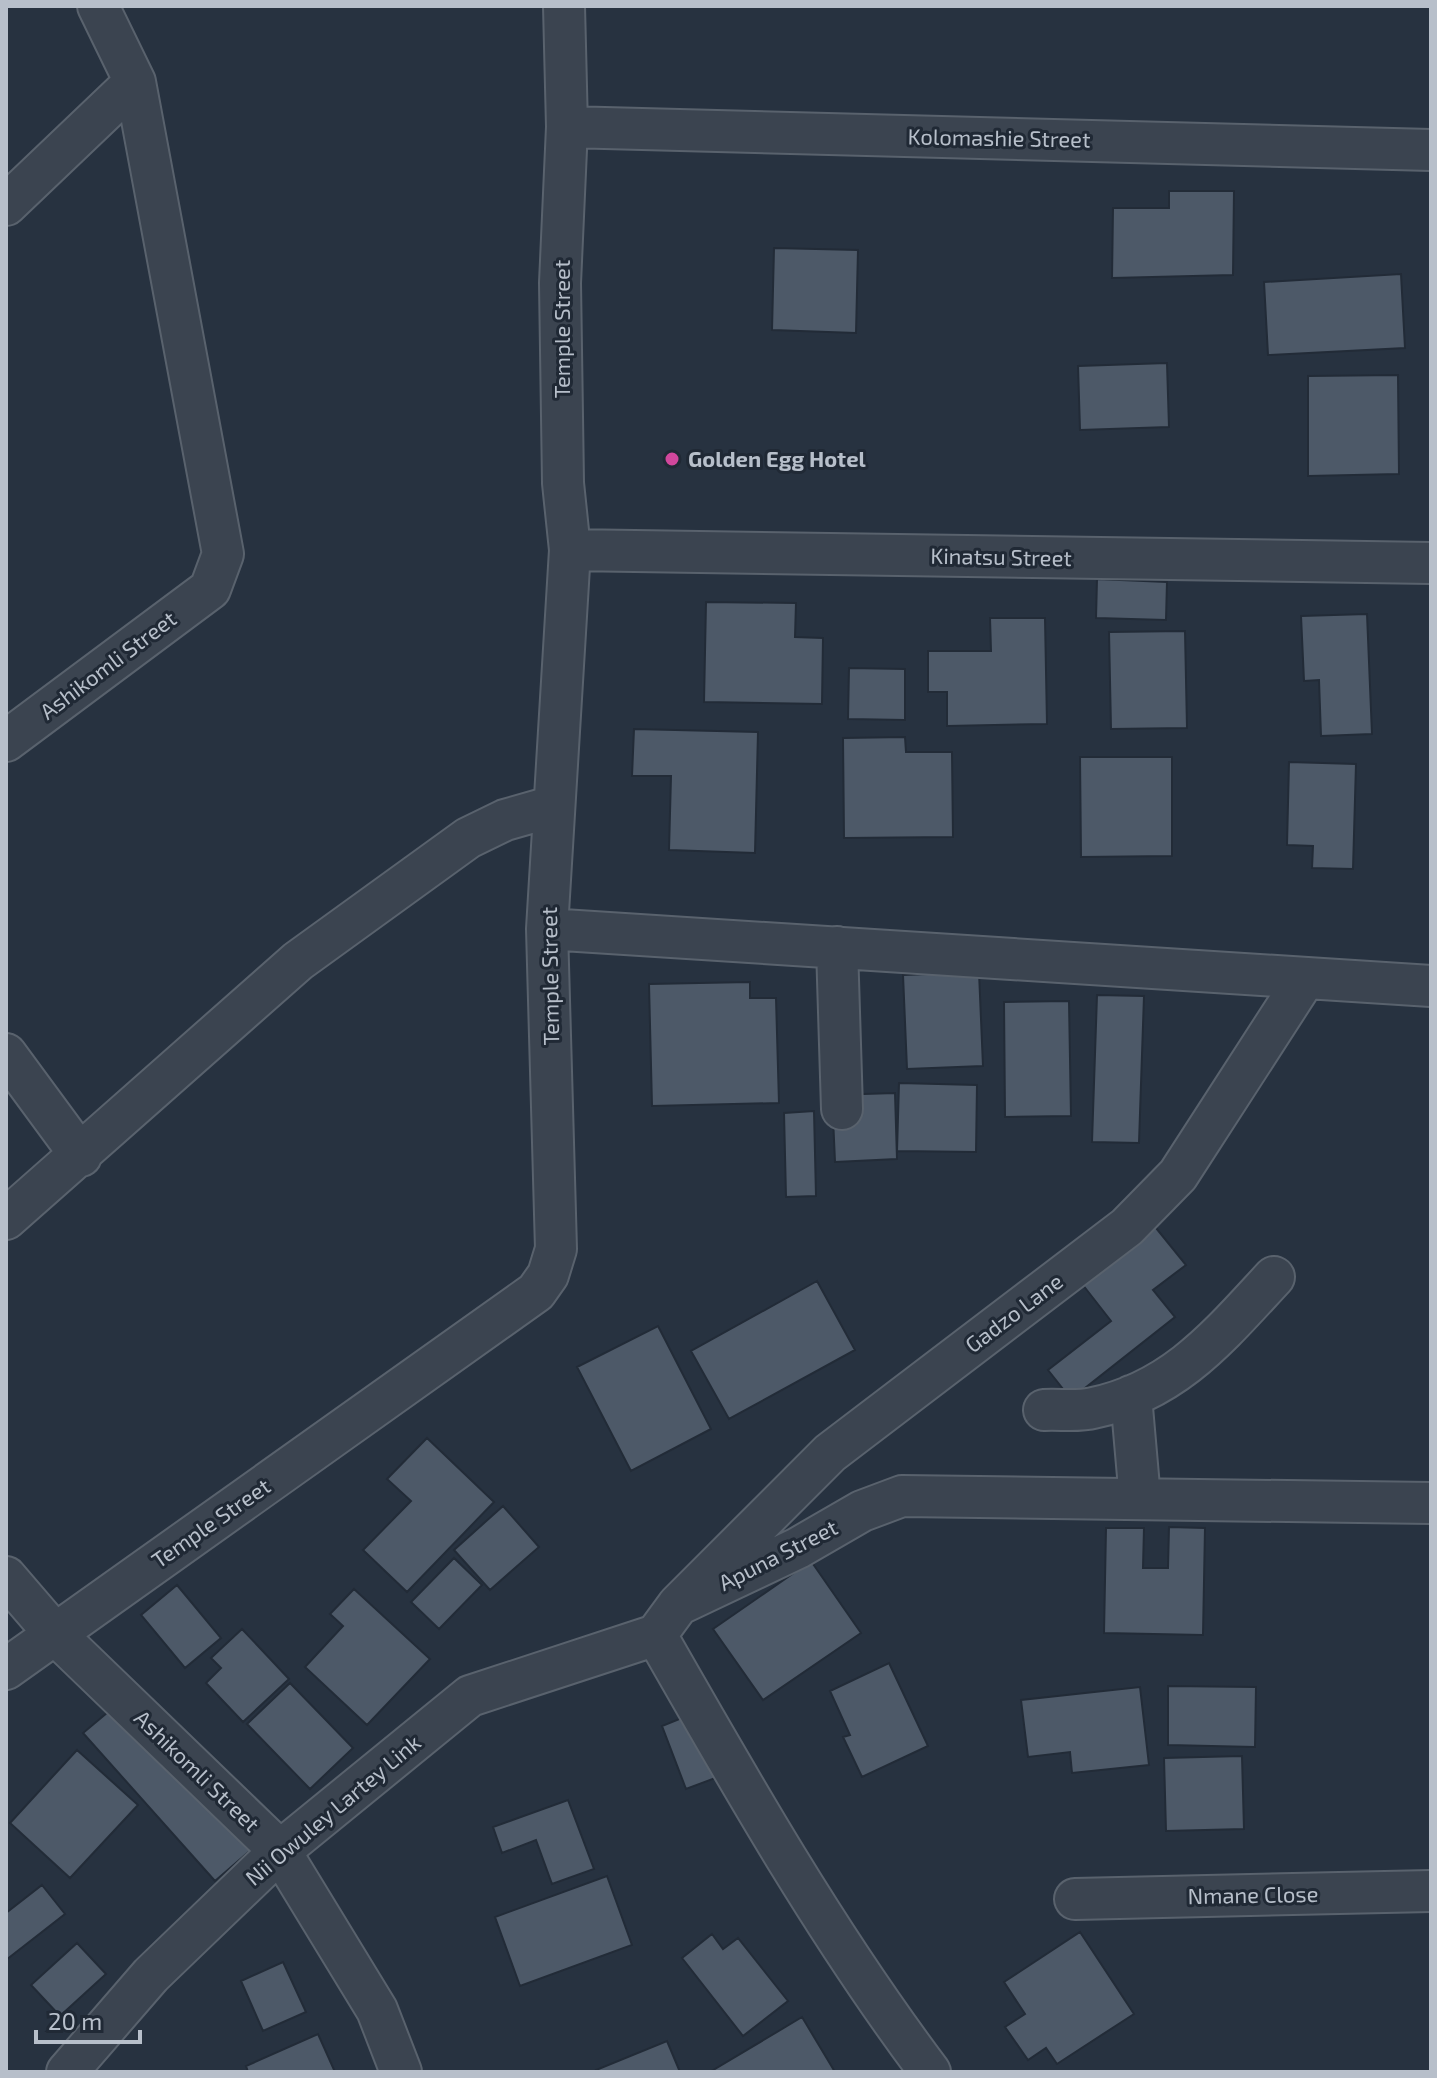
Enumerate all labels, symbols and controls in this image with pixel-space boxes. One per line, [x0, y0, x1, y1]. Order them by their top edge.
street label: Kolomashie Street [907, 122, 1091, 152]
street label: Temple Street [548, 260, 574, 398]
place label: Golden Egg Hotel [688, 445, 867, 471]
marker: Golden Egg Hotel [663, 450, 681, 468]
street label: Kinatsu Street [930, 542, 1072, 570]
street label: Ashikomli Street [34, 605, 181, 724]
street label: Temple Street [535, 907, 563, 1046]
street label: Gadzo Lane [960, 1267, 1067, 1357]
street label: Temple Street [146, 1472, 275, 1573]
street label: Apuna Street [714, 1513, 841, 1595]
street label: Ashikomli Street [130, 1704, 266, 1837]
street label: Nii Owuley Lartey Link [240, 1729, 425, 1890]
street label: Nmane Close [1187, 1880, 1319, 1908]
scale bar [36, 1994, 140, 2044]
text: 20 m [48, 2006, 102, 2035]

